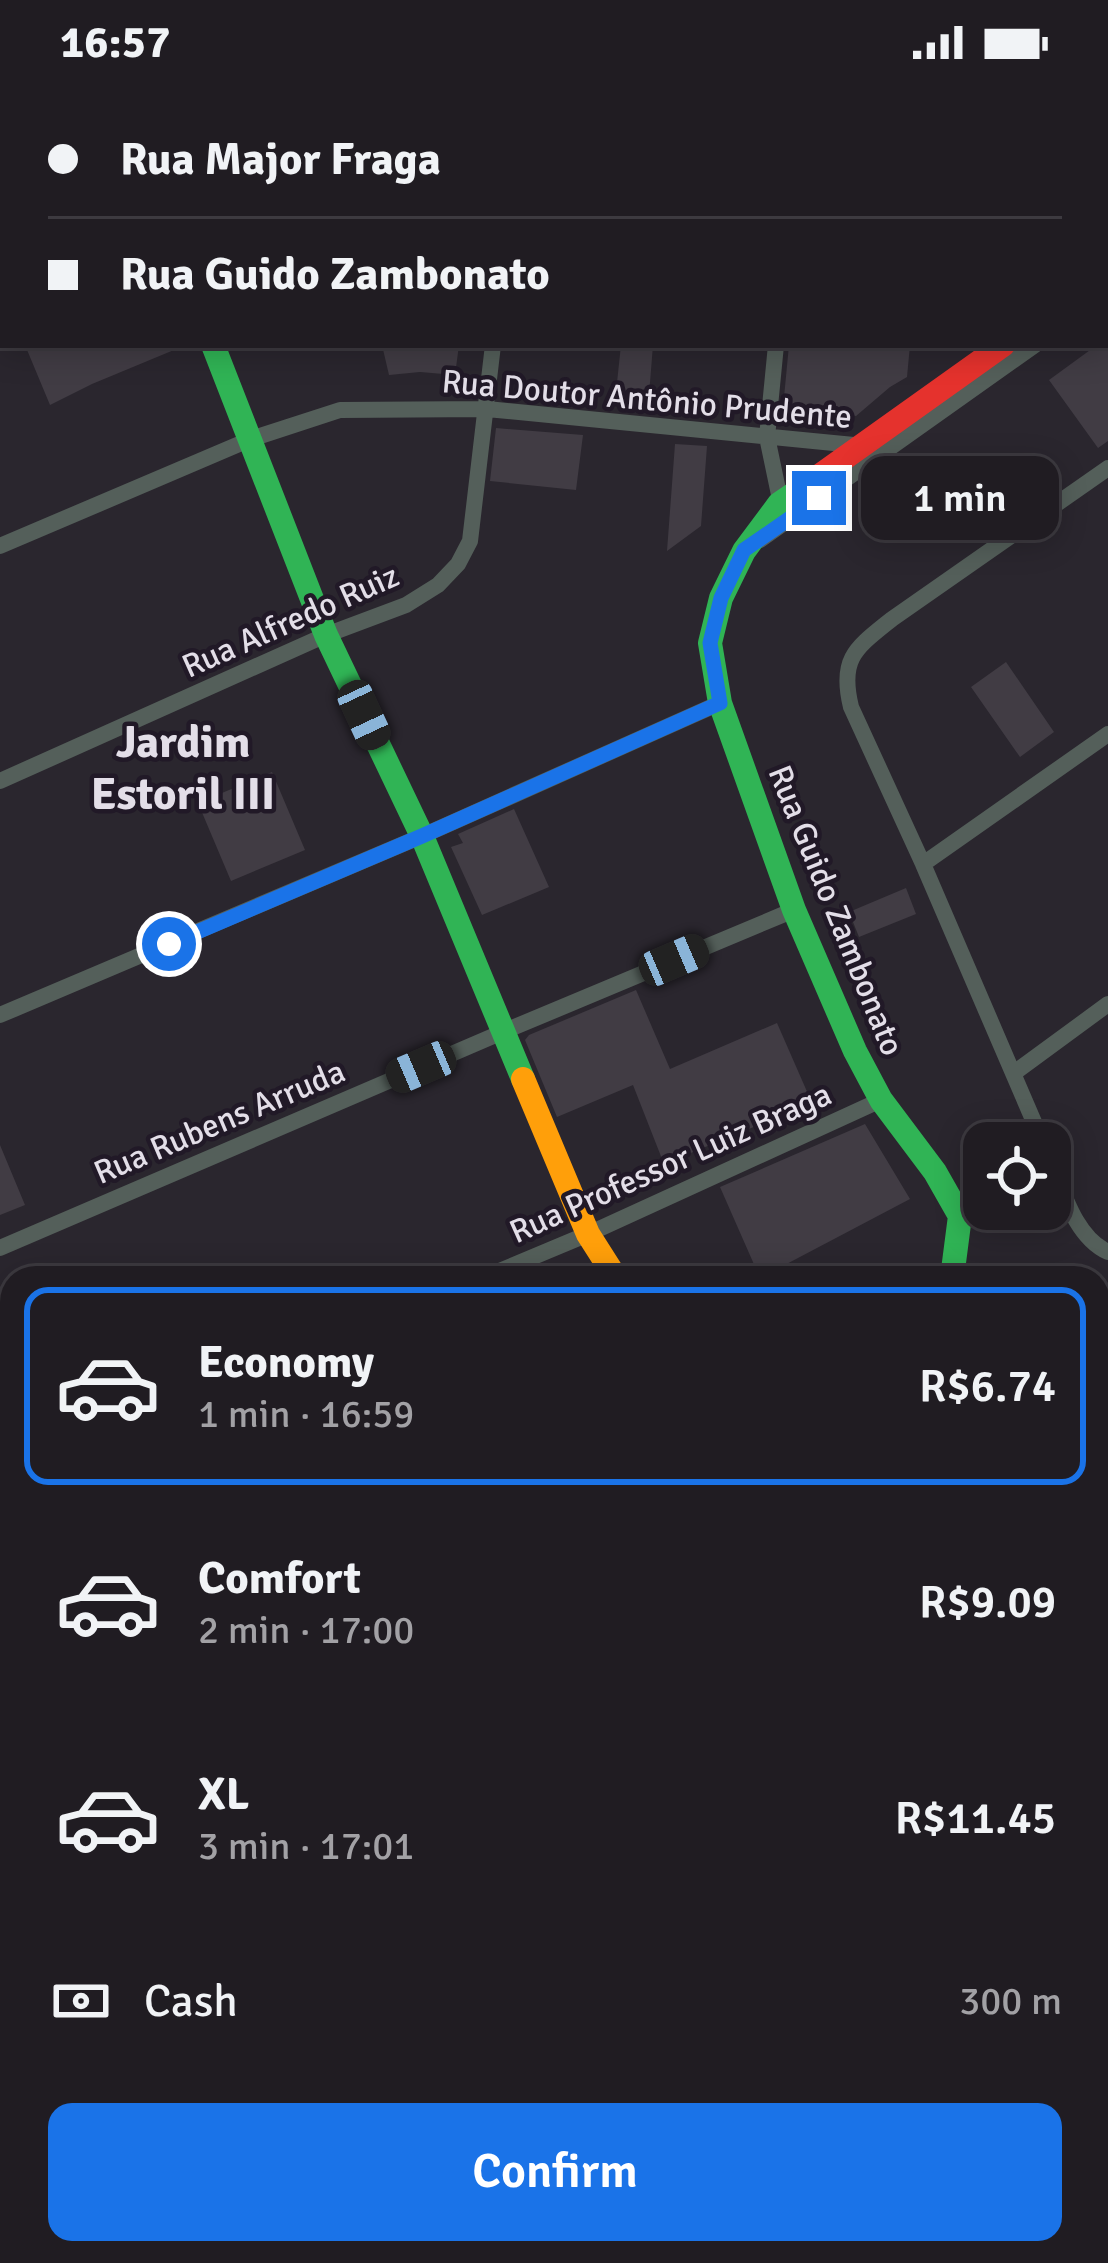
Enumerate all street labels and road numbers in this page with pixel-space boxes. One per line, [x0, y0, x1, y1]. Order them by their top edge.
street label: Rua Doutor Antônio Prudente [440, 361, 854, 438]
street label: Rua Alfredo Ruiz [176, 555, 405, 687]
street label: Rua Guido Zambonato [759, 759, 913, 1062]
street label: Rua Rubens Arruda [88, 1051, 351, 1194]
street label: Rua Professor Luiz Braga [503, 1074, 838, 1253]

